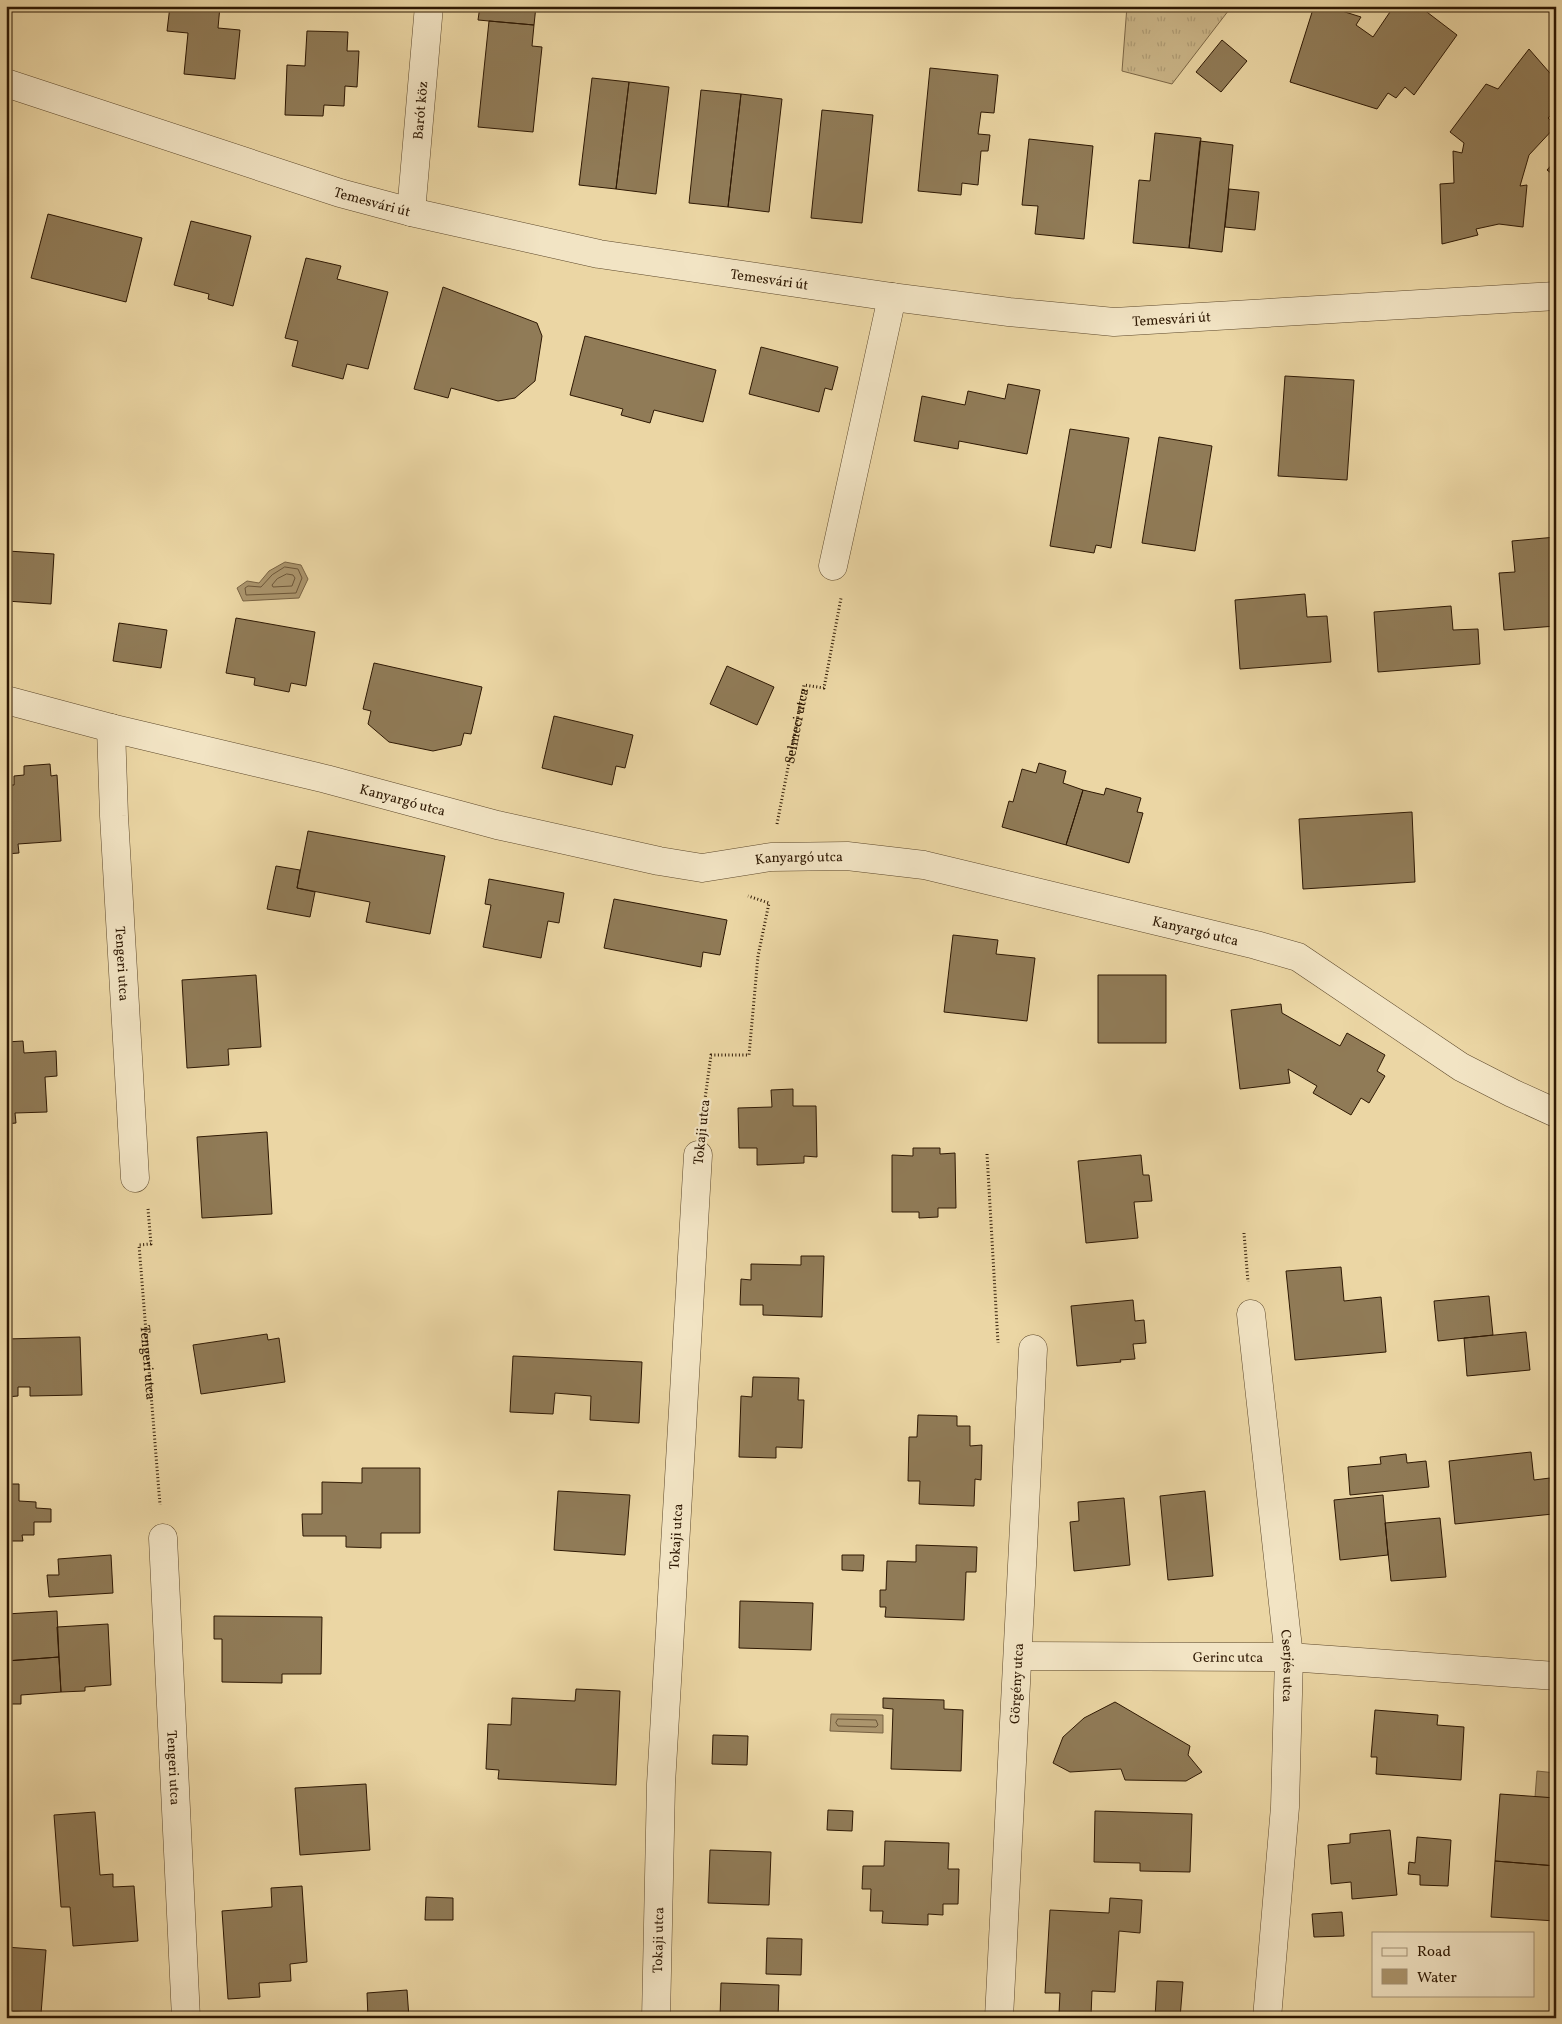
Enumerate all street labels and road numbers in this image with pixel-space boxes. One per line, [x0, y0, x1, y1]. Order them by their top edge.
street label: Barót köz [409, 80, 433, 141]
street label: Temesvári út [331, 184, 412, 222]
street label: Temesvári út [729, 265, 810, 296]
street label: Temesvári út [1132, 308, 1212, 332]
street label: Selmeci utca [781, 687, 814, 766]
street label: Kanyargó utca [357, 780, 447, 822]
street label: Kanyargó utca [754, 848, 843, 870]
street label: Kanyargó utca [1150, 912, 1240, 951]
street label: Tengeri utca [109, 926, 133, 1002]
street label: Tokaji utca [690, 1098, 715, 1166]
street label: Tengeri utca [135, 1324, 159, 1401]
street label: Tokaji utca [666, 1503, 688, 1570]
street label: Cserjés utca [1275, 1629, 1297, 1703]
street label: Görgény utca [1006, 1643, 1029, 1724]
street label: Gerinc utca [1193, 1649, 1263, 1668]
street label: Tengeri utca [161, 1730, 184, 1806]
street label: Tokaji utca [649, 1907, 669, 1973]

